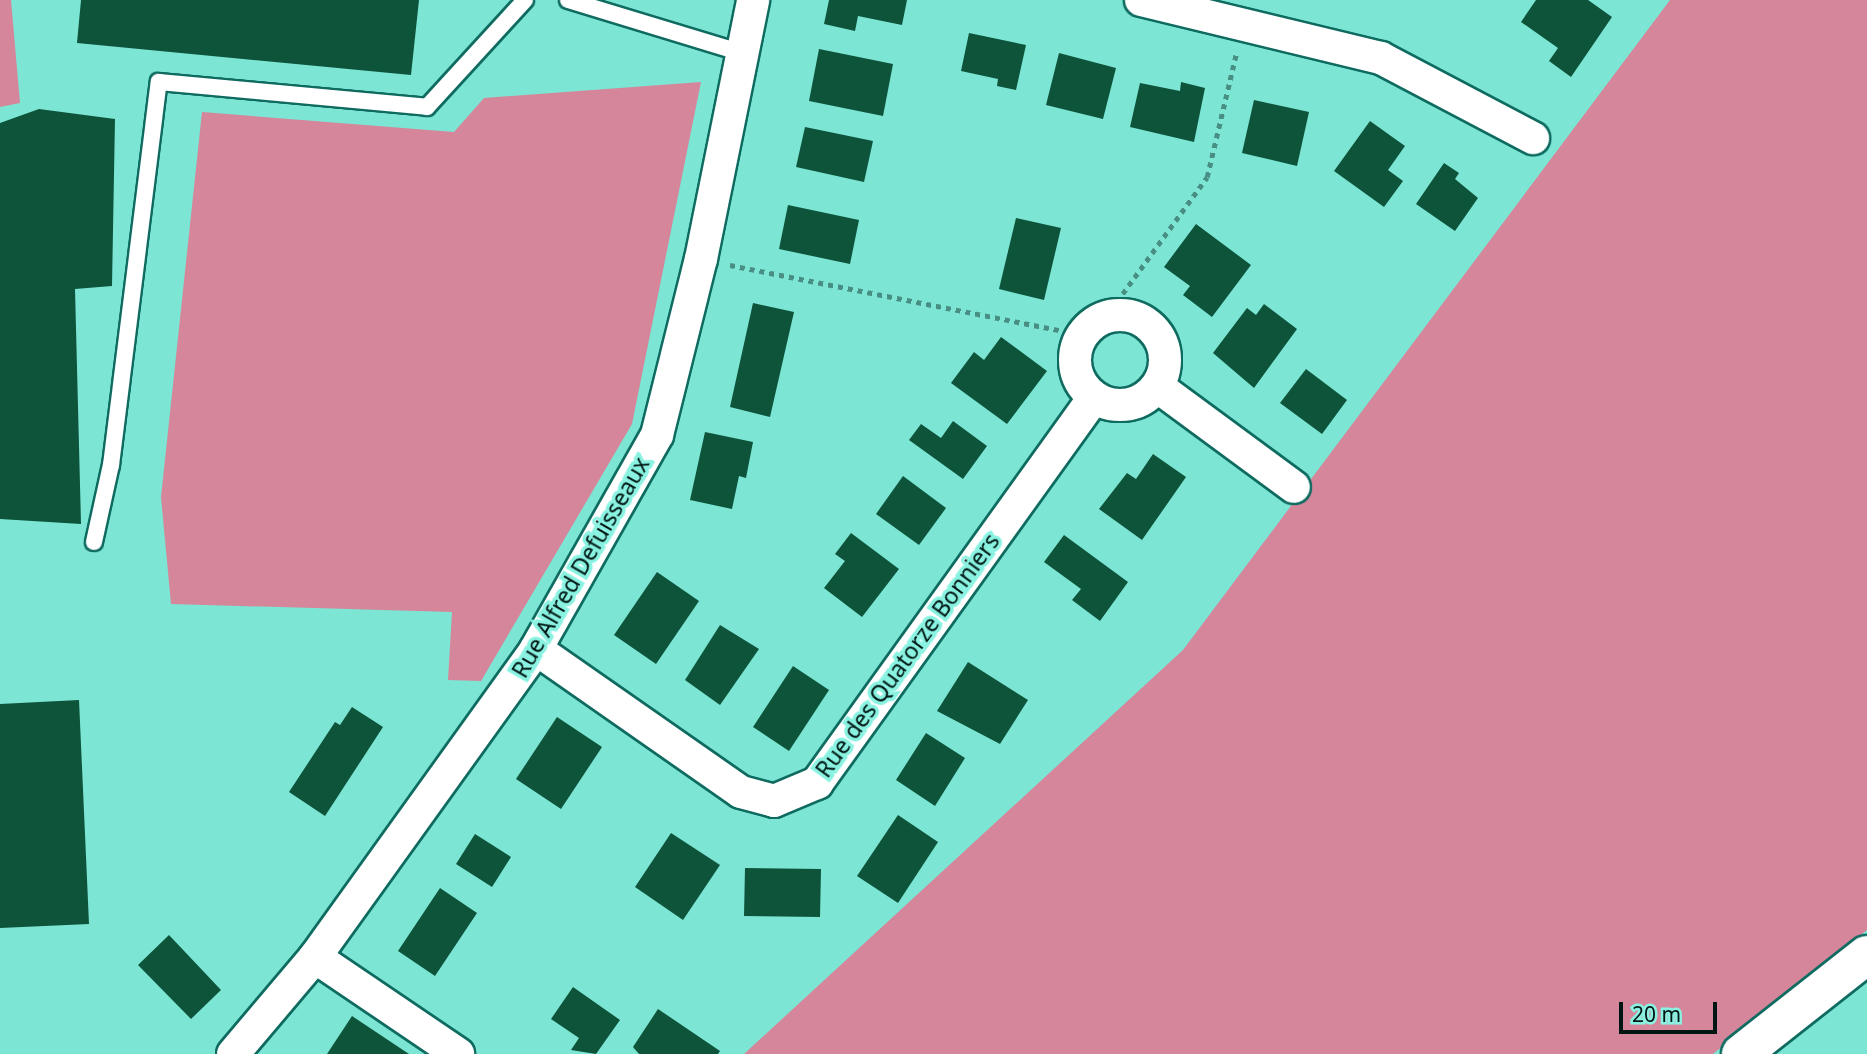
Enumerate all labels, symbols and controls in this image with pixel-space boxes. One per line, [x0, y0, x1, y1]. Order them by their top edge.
street label: Rue Alfred Defuisseaux [505, 452, 655, 682]
street label: Rue des Quatorze Bonniers [809, 528, 1005, 782]
scale bar [1622, 988, 1720, 1032]
text: 20 m [1632, 1000, 1681, 1028]

